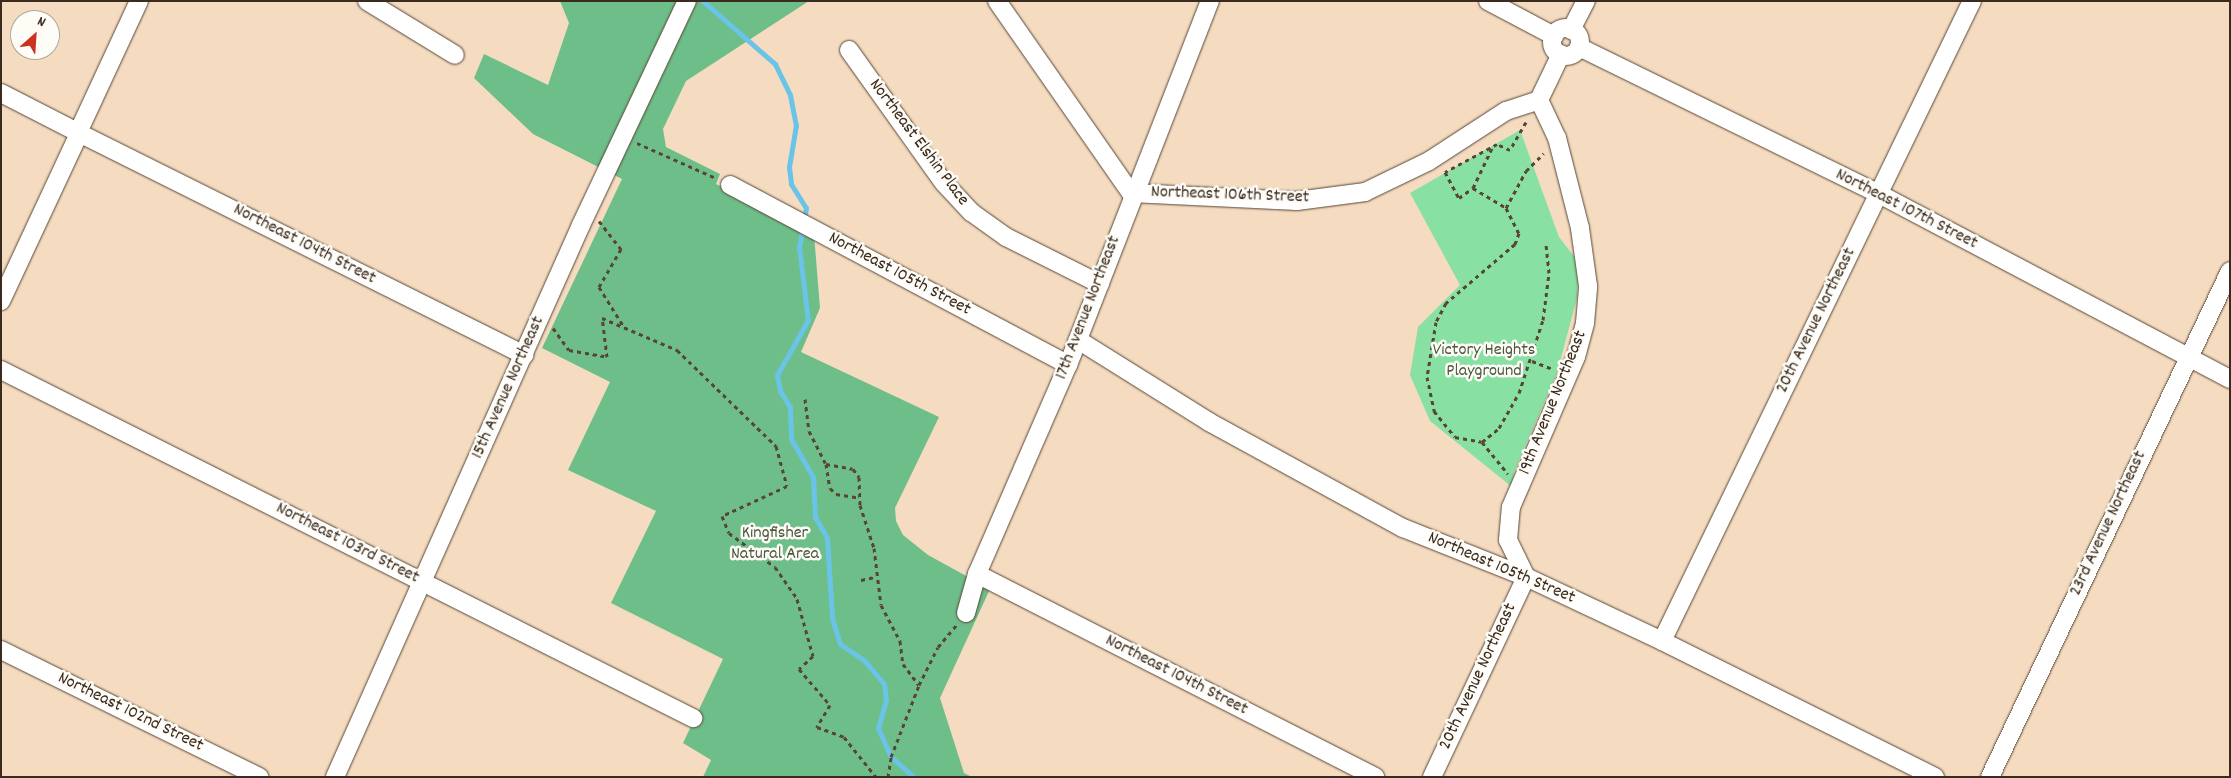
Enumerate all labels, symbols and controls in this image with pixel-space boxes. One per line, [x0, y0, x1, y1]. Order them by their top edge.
north arrow [10, 10, 60, 60]
text: N [34, 12, 49, 33]
street label: Northeast Elshin Place [863, 75, 973, 211]
street label: Northeast 107th Street [1831, 165, 1981, 255]
street label: Northeast 106th Street [1150, 182, 1310, 210]
street label: Northeast 104th Street [229, 200, 379, 290]
street label: Northeast 105th Street [824, 228, 974, 322]
street label: 17th Avenue Northeast [1052, 233, 1126, 383]
street label: 20th Avenue Northeast [1772, 245, 1862, 397]
street label: 15th Avenue Northeast [468, 313, 550, 463]
street label: 19th Avenue Northeast [1515, 328, 1593, 478]
park label: Victory Heights Playground [1433, 341, 1535, 384]
street label: 23rd Avenue Northeast [2066, 448, 2152, 600]
street label: Northeast 103rd Street [272, 499, 422, 589]
park label: Kingfisher Natural Area [731, 524, 819, 566]
street label: Northeast 105th Street [1424, 528, 1578, 610]
street label: 20th Avenue Northeast [1436, 600, 1522, 754]
street label: Northeast 104th Street [1101, 631, 1251, 721]
street label: Northeast 102nd Street [54, 668, 206, 758]

